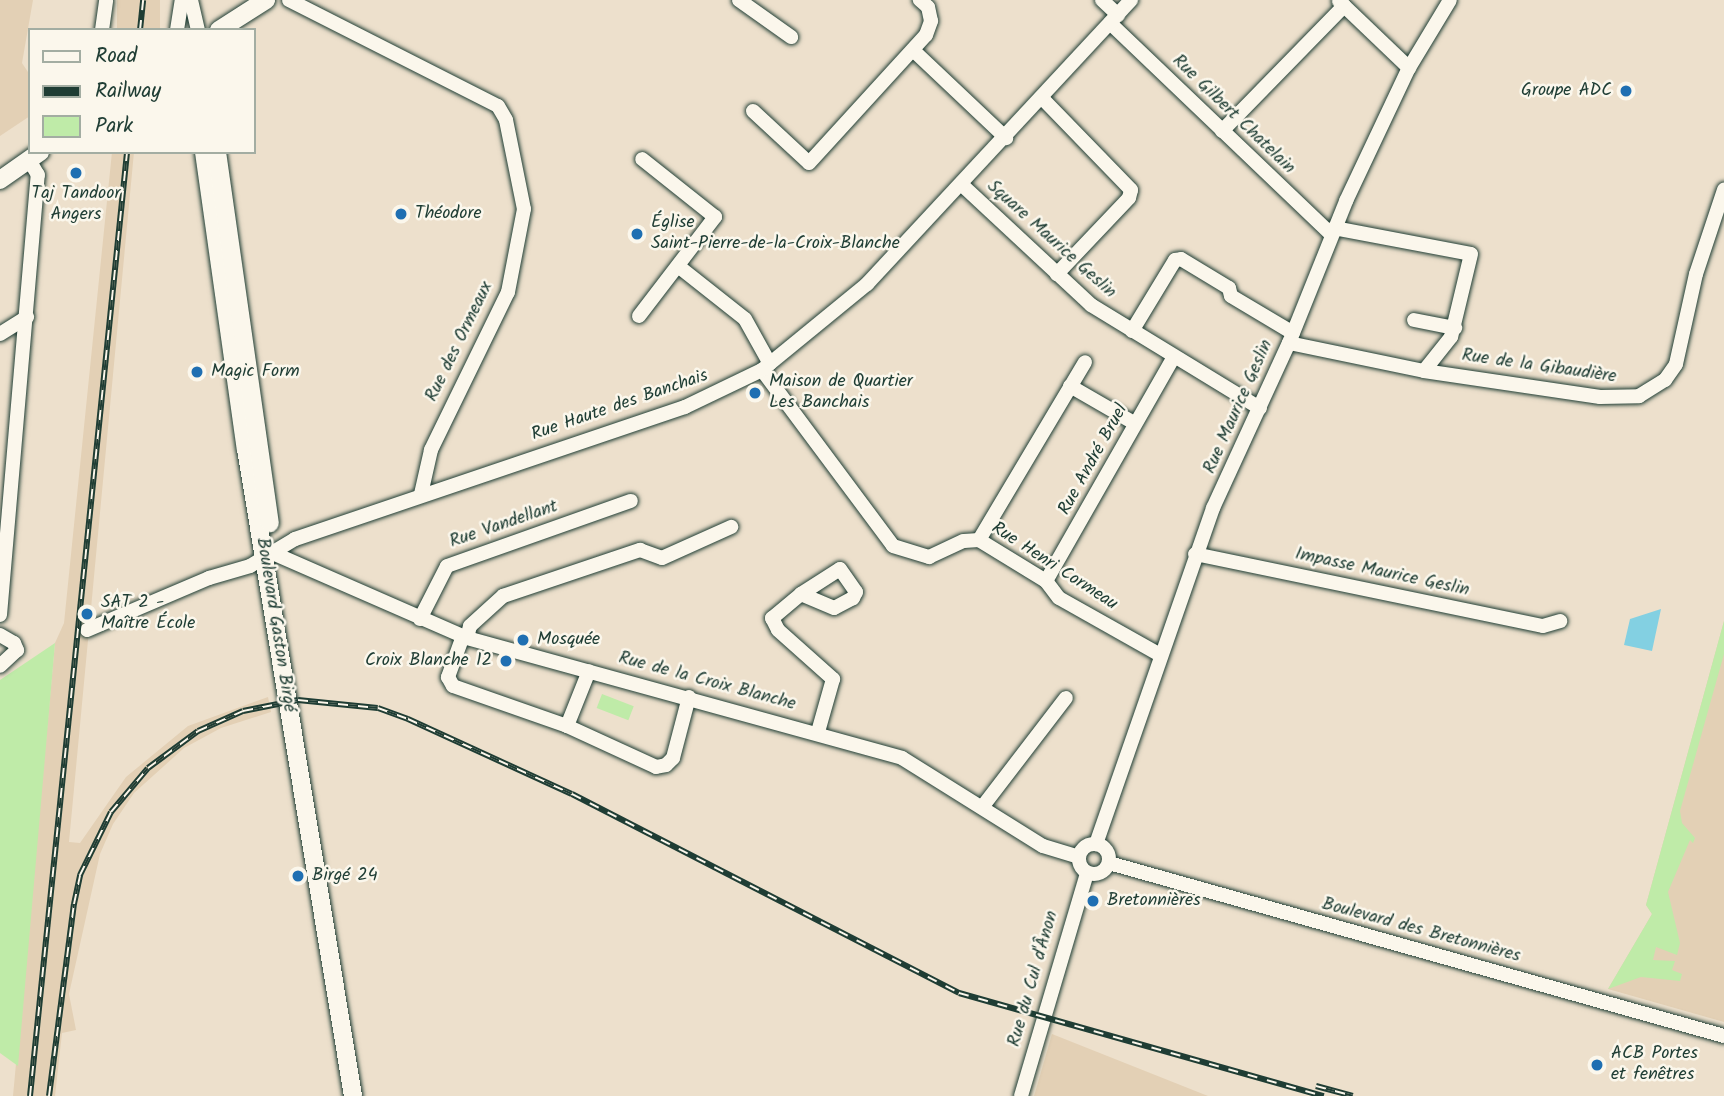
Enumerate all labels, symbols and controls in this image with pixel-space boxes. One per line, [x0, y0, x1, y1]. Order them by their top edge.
legend [28, 28, 256, 154]
text: Road [95, 40, 137, 73]
street label: Rue Gilbert Chatelain [1167, 51, 1299, 179]
text: Railway [95, 75, 161, 108]
place label: Groupe ADC [1521, 80, 1612, 102]
marker: Groupe ADC [1618, 83, 1634, 99]
text: Park [95, 110, 133, 143]
marker: Taj Tandoor Angers [68, 165, 84, 181]
street label: Square Maurice Geslin [982, 176, 1120, 304]
place label: Taj Tandoor Angers [32, 184, 120, 227]
place label: Théodore [415, 203, 482, 225]
marker: Théodore [393, 206, 409, 222]
place label: Église Saint-Pierre-de-la-Croix-Blanche [651, 213, 900, 256]
marker: Église Saint-Pierre-de-la-Croix-Blanche [629, 226, 645, 242]
street label: Rue des Ormeaux [422, 279, 498, 405]
street label: Rue Maurice Geslin [1200, 337, 1278, 477]
street label: Rue de la Gibaudière [1460, 345, 1618, 389]
place label: Magic Form [211, 361, 300, 383]
marker: Magic Form [189, 364, 205, 380]
street label: Rue Haute des Banchais [529, 366, 711, 446]
place label: Maison de Quartier Les Banchais [769, 372, 913, 414]
marker: Maison de Quartier Les Banchais [747, 385, 763, 401]
street label: Rue André Bruel [1055, 401, 1133, 519]
street label: Rue Vandellant [447, 496, 561, 554]
street label: Rue Henri Cormeau [987, 518, 1121, 616]
street label: Boulevard Gaston Birgé [251, 536, 299, 714]
street label: Impasse Maurice Geslin [1293, 544, 1471, 602]
place label: SAT 2 - Maître École [101, 593, 195, 636]
marker: SAT 2 - Maître École [79, 606, 95, 622]
place label: Mosquée [537, 629, 600, 651]
marker: Mosquée [515, 632, 531, 648]
street label: Rue de la Croix Blanche [616, 648, 798, 716]
place label: Croix Blanche 12 [365, 650, 492, 672]
marker: Croix Blanche 12 [498, 653, 514, 669]
place label: Birgé 24 [312, 865, 378, 887]
marker: Birgé 24 [290, 868, 306, 884]
place label: Bretonnières [1107, 890, 1201, 912]
marker: Bretonnières [1085, 893, 1101, 909]
street label: Boulevard des Bretonnières [1319, 894, 1523, 968]
street label: Rue du Cul d'Ânon [1004, 909, 1064, 1049]
place label: ACB Portes et fenêtres [1611, 1044, 1698, 1086]
marker: ACB Portes et fenêtres [1589, 1057, 1605, 1073]

